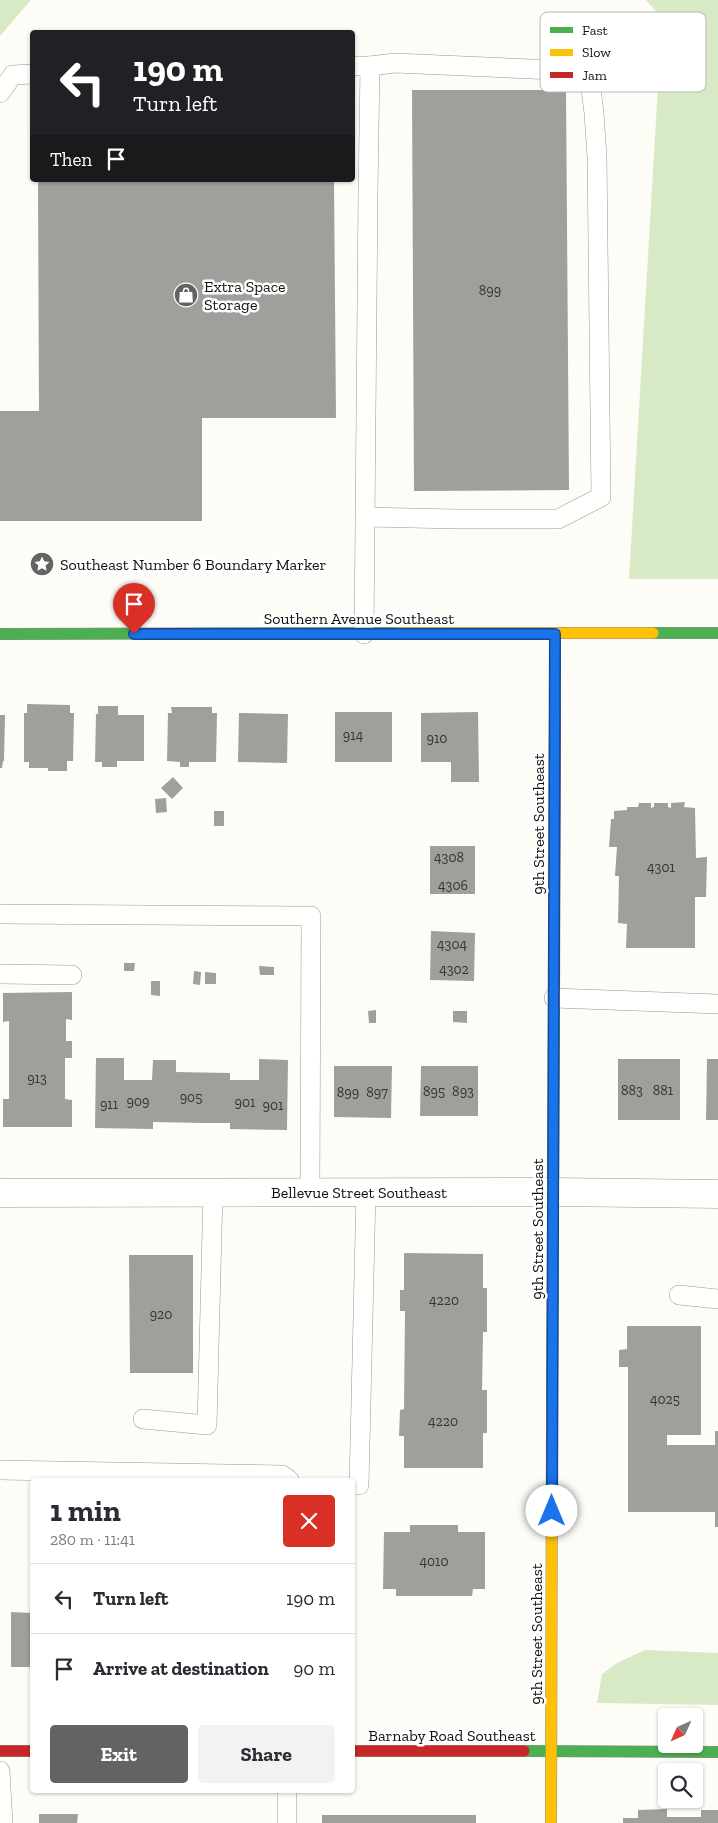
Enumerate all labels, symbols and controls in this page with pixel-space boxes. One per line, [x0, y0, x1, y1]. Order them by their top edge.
legend [540, 12, 706, 92]
text: Fast [582, 22, 609, 39]
text: Slow [582, 44, 611, 61]
text: 190 m [133, 48, 223, 90]
icon: left [50, 50, 115, 115]
text: Jam [582, 67, 607, 84]
text: Turn left [133, 90, 217, 117]
icon: arrive [102, 145, 130, 173]
text: Then [50, 148, 92, 171]
place label: Extra Space Storage [204, 277, 286, 314]
shop icon: Extra Space Storage [173, 282, 199, 308]
house number: 899 [479, 282, 501, 299]
place icon: Southeast Number 6 Boundary Marker [29, 551, 55, 577]
place label: Southeast Number 6 Boundary Marker [60, 555, 327, 574]
pin [113, 583, 155, 634]
icon: arrive [120, 590, 148, 618]
street label: Southern Avenue Southeast [264, 609, 454, 628]
house number: 914 [343, 727, 364, 744]
house number: 910 [427, 730, 447, 747]
street label: 9th Street Southeast [529, 753, 548, 895]
house number: 4308 [434, 849, 464, 866]
house number: 4301 [647, 859, 676, 876]
house number: 4306 [438, 877, 468, 894]
house number: 4304 [437, 936, 467, 953]
house number: 4302 [439, 961, 469, 978]
house number: 913 [27, 1070, 47, 1087]
house number: 883 [621, 1082, 643, 1099]
house number: 881 [653, 1082, 674, 1099]
house number: 895 [423, 1083, 445, 1100]
house number: 893 [452, 1083, 474, 1100]
house number: 899 [337, 1084, 359, 1101]
house number: 897 [366, 1084, 388, 1101]
house number: 905 [180, 1089, 202, 1106]
house number: 909 [127, 1093, 149, 1110]
house number: 901 [235, 1094, 256, 1111]
house number: 911 [100, 1096, 119, 1113]
house number: 901 [263, 1097, 284, 1114]
street label: 9th Street Southeast [528, 1158, 547, 1300]
street label: Bellevue Street Southeast [271, 1183, 447, 1202]
house number: 4220 [429, 1292, 459, 1309]
house number: 920 [150, 1306, 172, 1323]
house number: 4025 [650, 1391, 680, 1408]
house number: 4220 [428, 1413, 458, 1430]
position arrow [525, 1484, 577, 1536]
text: 1 min [50, 1493, 121, 1529]
button: close [283, 1495, 335, 1547]
text: 280 m · 11:41 [50, 1530, 135, 1549]
house number: 4010 [419, 1553, 449, 1570]
street label: 9th Street Southeast [527, 1563, 546, 1705]
icon: left [50, 1585, 78, 1613]
text: Turn left [93, 1587, 168, 1610]
text: 190 m [286, 1587, 335, 1610]
icon: arrive [50, 1655, 78, 1683]
text: Arrive at destination [93, 1657, 269, 1680]
text: 90 m [293, 1657, 335, 1680]
north arrow [658, 1708, 702, 1752]
map controls [658, 1708, 703, 1808]
button: Exit [50, 1725, 188, 1783]
button: Share [198, 1725, 335, 1783]
street label: Barnaby Road Southeast [368, 1726, 536, 1745]
button: search [658, 1763, 703, 1808]

